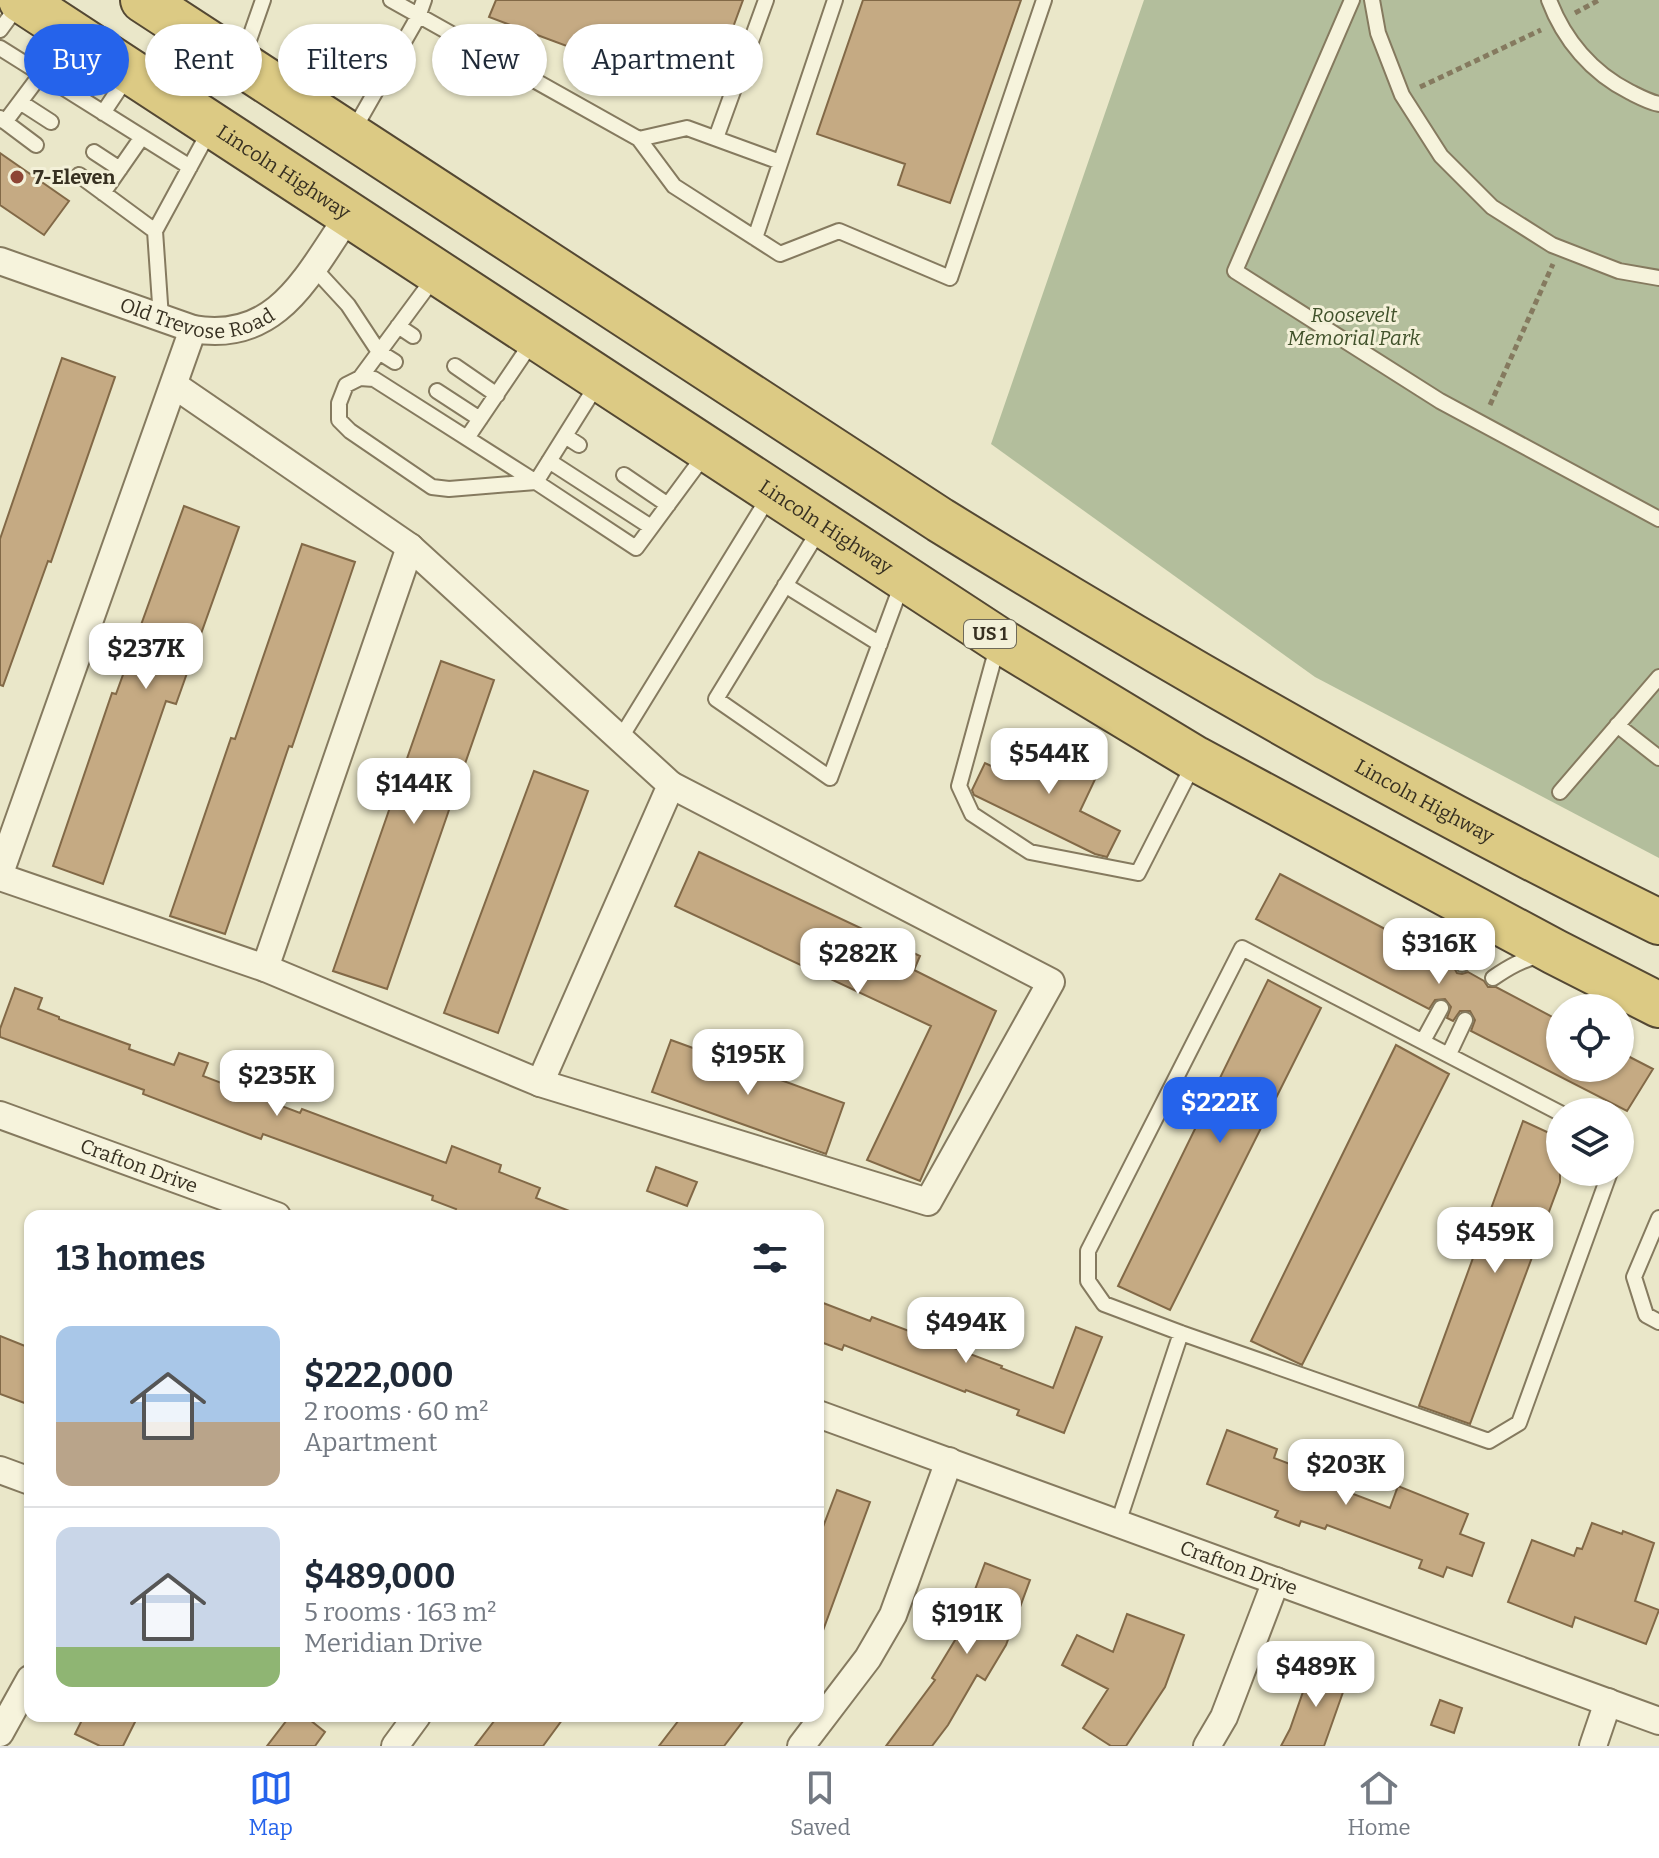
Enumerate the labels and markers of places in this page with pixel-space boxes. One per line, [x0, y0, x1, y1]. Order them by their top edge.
place label: 7-Eleven [33, 165, 115, 189]
marker: 7-Eleven [8, 168, 26, 186]
pin: $237K [90, 623, 202, 691]
pin: $544K [993, 728, 1105, 796]
pin: $144K [358, 758, 470, 826]
pin: $316K [1383, 918, 1495, 986]
pin: $282K [802, 928, 914, 996]
pin: $195K [692, 1029, 804, 1097]
pin: $235K [221, 1050, 333, 1118]
pin: $222K [1164, 1077, 1276, 1145]
pin: $459K [1439, 1207, 1551, 1275]
pin: $494K [910, 1297, 1022, 1365]
pin: $203K [1290, 1439, 1402, 1507]
pin: $191K [911, 1588, 1023, 1656]
pin: $489K [1260, 1641, 1372, 1709]

